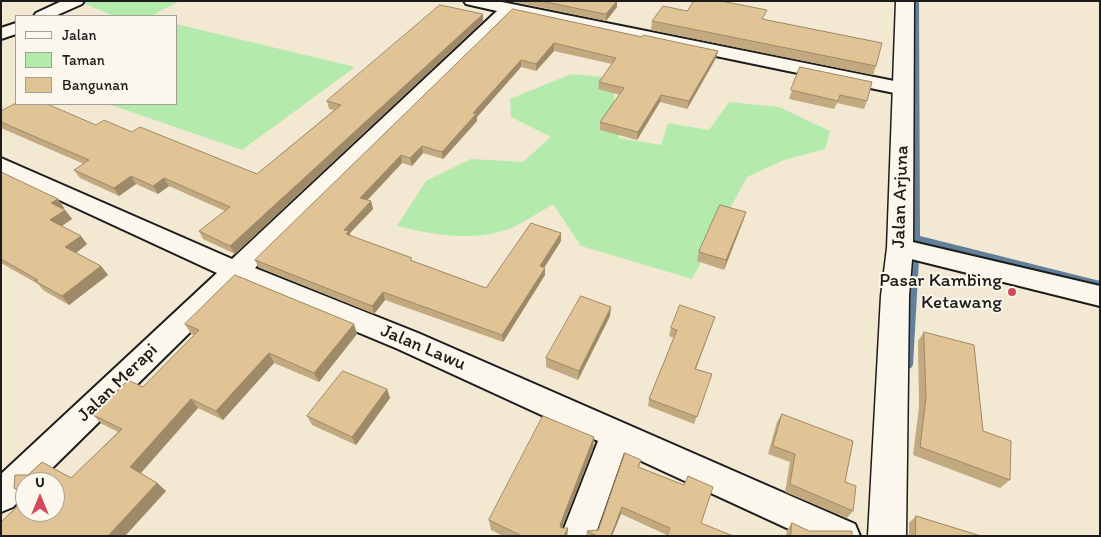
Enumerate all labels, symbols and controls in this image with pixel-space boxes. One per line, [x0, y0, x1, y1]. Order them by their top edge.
legend [15, 15, 178, 105]
text: Jalan [62, 26, 96, 44]
text: Taman [62, 51, 105, 69]
text: Bangunan [62, 76, 129, 94]
street label: Jalan Arjuna [888, 145, 914, 249]
place label: Pasar Kambing Ketawang [879, 270, 1002, 314]
marker: Pasar Kambing Ketawang [1006, 286, 1018, 298]
street label: Jalan Lawu [377, 320, 469, 376]
street label: Jalan Merapi [73, 339, 163, 427]
north arrow [15, 472, 65, 522]
text: U [35, 474, 45, 491]

